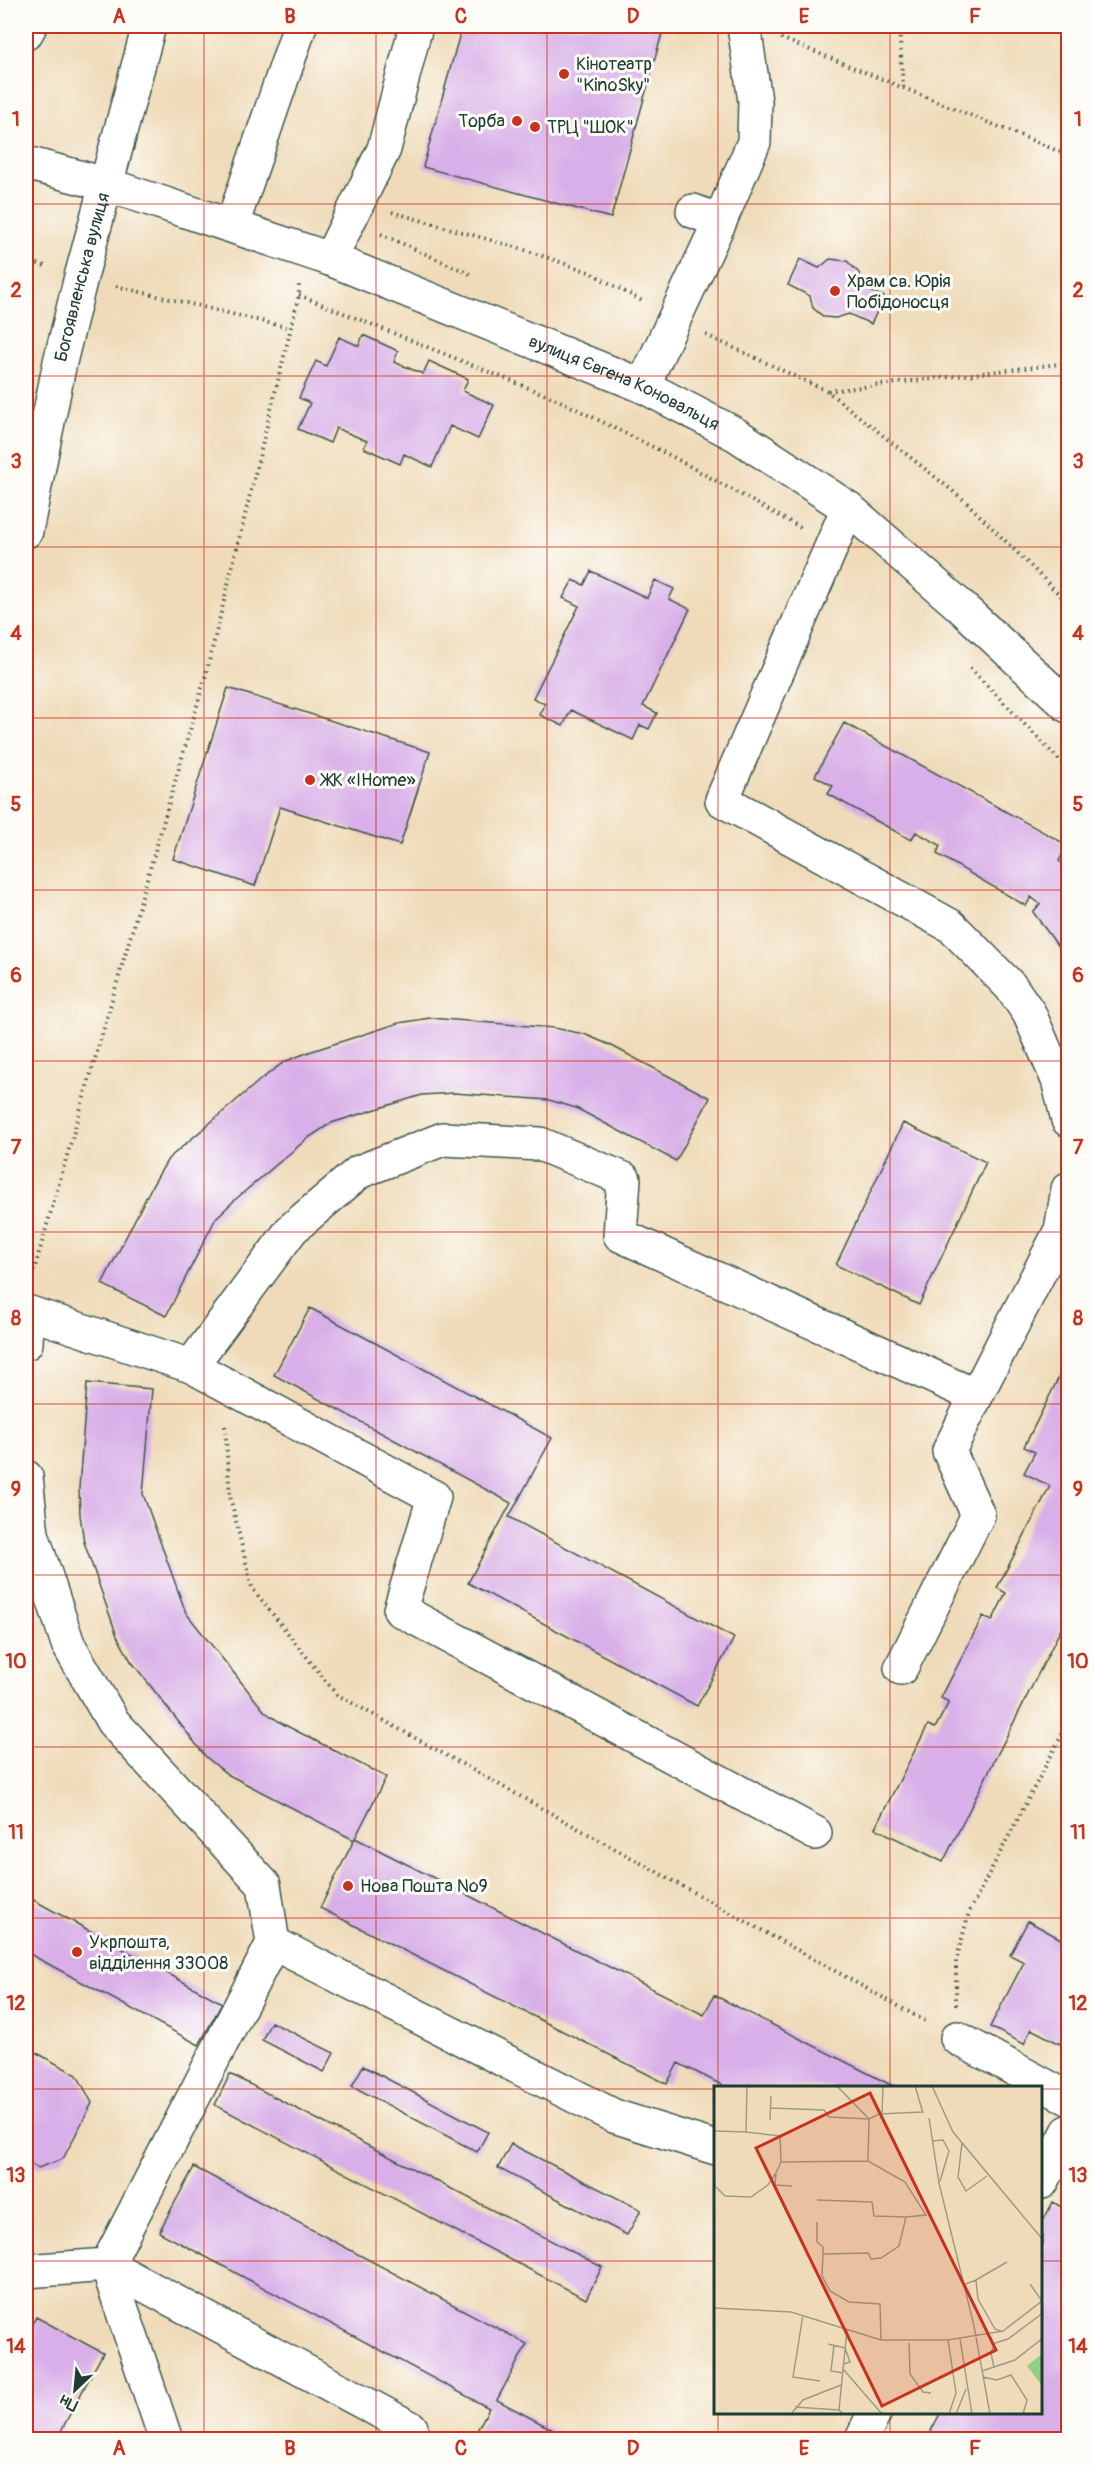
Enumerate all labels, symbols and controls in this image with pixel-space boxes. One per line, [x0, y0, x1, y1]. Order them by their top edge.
text: A [113, 4, 126, 29]
text: B [284, 4, 296, 29]
text: C [455, 4, 467, 29]
text: D [627, 4, 640, 29]
text: E [799, 4, 810, 29]
text: F [969, 4, 981, 29]
place label: Кінотеатр "KinoSky" [576, 53, 652, 97]
marker: Кінотеатр "KinoSky" [557, 67, 571, 81]
text: 1 [12, 107, 20, 132]
text: 1 [1074, 107, 1082, 132]
place label: Торба [458, 110, 505, 133]
marker: Торба [510, 114, 524, 128]
place label: ТРЦ "ШОК" [547, 116, 634, 139]
marker: ТРЦ "ШОК" [528, 120, 542, 134]
street label: Богоявленська вулиця [49, 190, 115, 364]
place label: Храм св. Юрія Побідоносця [847, 270, 951, 314]
text: 2 [10, 278, 22, 303]
text: 2 [1072, 278, 1084, 303]
marker: Храм св. Юрія Побідоносця [828, 284, 842, 298]
street label: вулиця Євгена Коновальця [525, 329, 724, 435]
text: 3 [10, 449, 22, 474]
text: 3 [1072, 449, 1084, 474]
text: 4 [10, 621, 22, 646]
text: 4 [1072, 621, 1084, 646]
place label: ЖК «IHome» [319, 769, 416, 792]
marker: ЖК «IHome» [303, 773, 317, 787]
text: 5 [11, 792, 22, 817]
text: 5 [1073, 792, 1084, 817]
text: 6 [10, 963, 22, 988]
text: 6 [1072, 963, 1084, 988]
text: 7 [11, 1135, 22, 1160]
text: 7 [1073, 1135, 1084, 1160]
text: 8 [11, 1306, 21, 1331]
text: 8 [1073, 1306, 1083, 1331]
text: 9 [11, 1477, 21, 1502]
text: 9 [1073, 1477, 1083, 1502]
text: 10 [5, 1649, 27, 1674]
text: 10 [1067, 1649, 1089, 1674]
text: 11 [8, 1820, 24, 1845]
text: 11 [1070, 1820, 1086, 1845]
place label: Нова Пошта №9 [360, 1875, 488, 1898]
marker: Нова Пошта №9 [341, 1879, 355, 1893]
place label: Укрпошта, відділення 33008 [89, 1931, 228, 1975]
marker: Укрпошта, відділення 33008 [70, 1945, 84, 1959]
text: 12 [7, 1991, 26, 2016]
text: 12 [1069, 1991, 1088, 2016]
inset map [714, 2086, 1043, 2414]
text: 13 [7, 2163, 25, 2188]
text: 13 [1069, 2163, 1087, 2188]
text: 14 [6, 2334, 26, 2359]
text: 14 [1068, 2334, 1088, 2359]
north arrow [45, 2360, 105, 2420]
text: Пн [57, 2390, 81, 2415]
text: A [113, 2436, 126, 2461]
text: B [284, 2436, 296, 2461]
text: C [455, 2436, 467, 2461]
text: D [627, 2436, 640, 2461]
text: E [799, 2436, 810, 2461]
text: F [969, 2436, 981, 2461]

